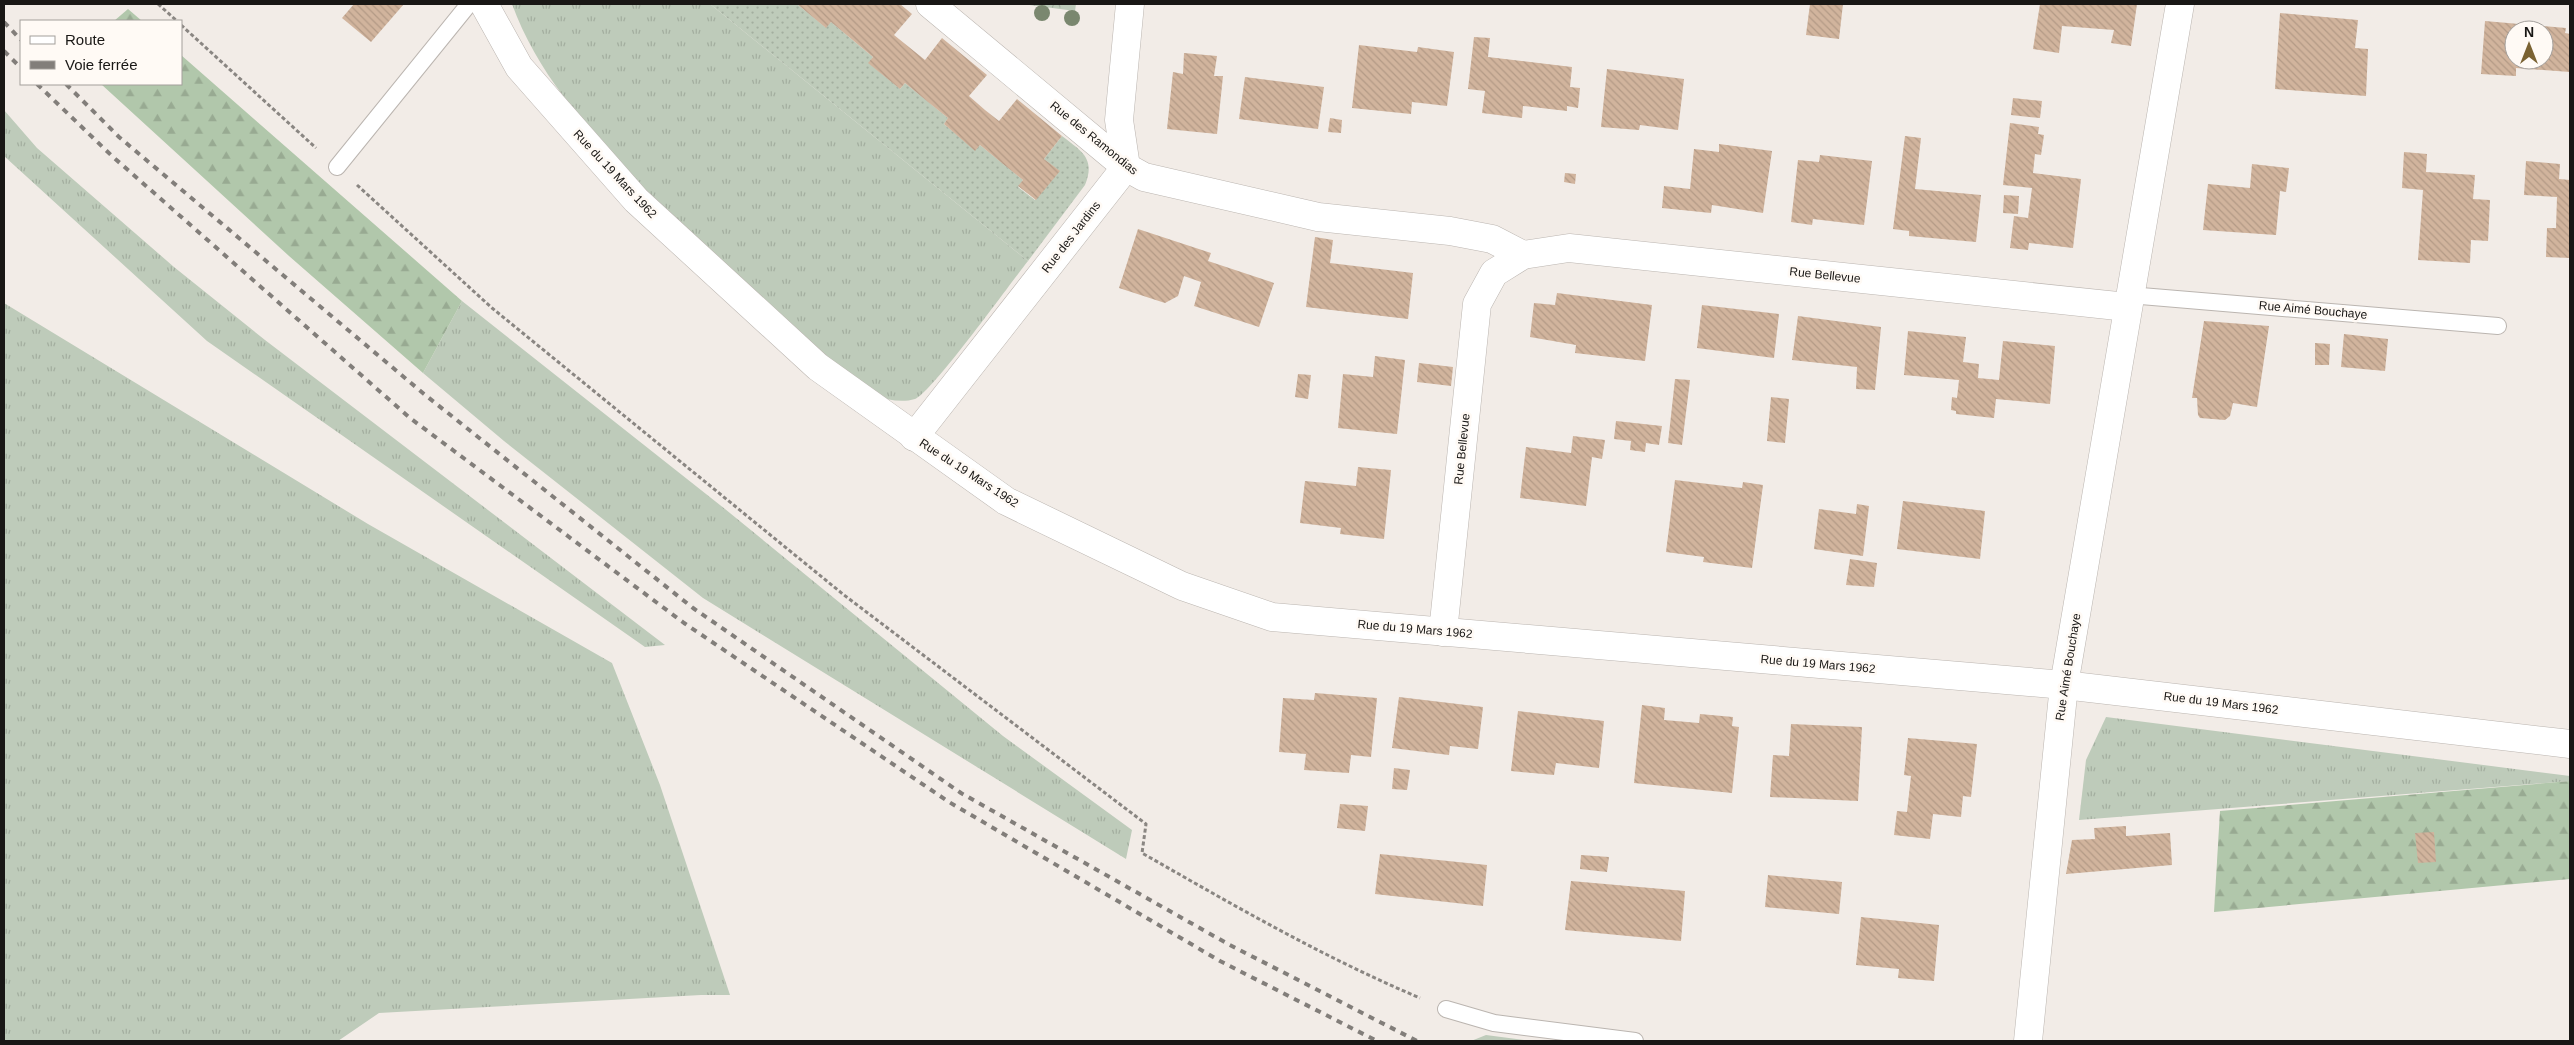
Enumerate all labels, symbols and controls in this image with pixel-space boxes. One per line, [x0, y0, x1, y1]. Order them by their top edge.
legend [20, 20, 182, 85]
north arrow [2504, 20, 2554, 70]
text: N [2524, 24, 2534, 40]
text: Route [65, 31, 105, 48]
text: Voie ferrée [65, 56, 138, 73]
street label: Rue des Ramondias [1047, 98, 1141, 178]
street label: Rue du 19 Mars 1962 [571, 127, 660, 221]
street label: Rue des Jardins [1039, 199, 1103, 275]
street label: Rue Bellevue [1789, 264, 1862, 286]
street label: Rue Aimé Bouchaye [2258, 298, 2368, 322]
street label: Rue Bellevue [1451, 412, 1473, 485]
street label: Rue du 19 Mars 1962 [917, 436, 1021, 510]
street label: Rue Aimé Bouchaye [2053, 612, 2083, 722]
street label: Rue du 19 Mars 1962 [1357, 617, 1473, 641]
street label: Rue du 19 Mars 1962 [1760, 652, 1876, 676]
street label: Rue du 19 Mars 1962 [2163, 689, 2279, 717]

